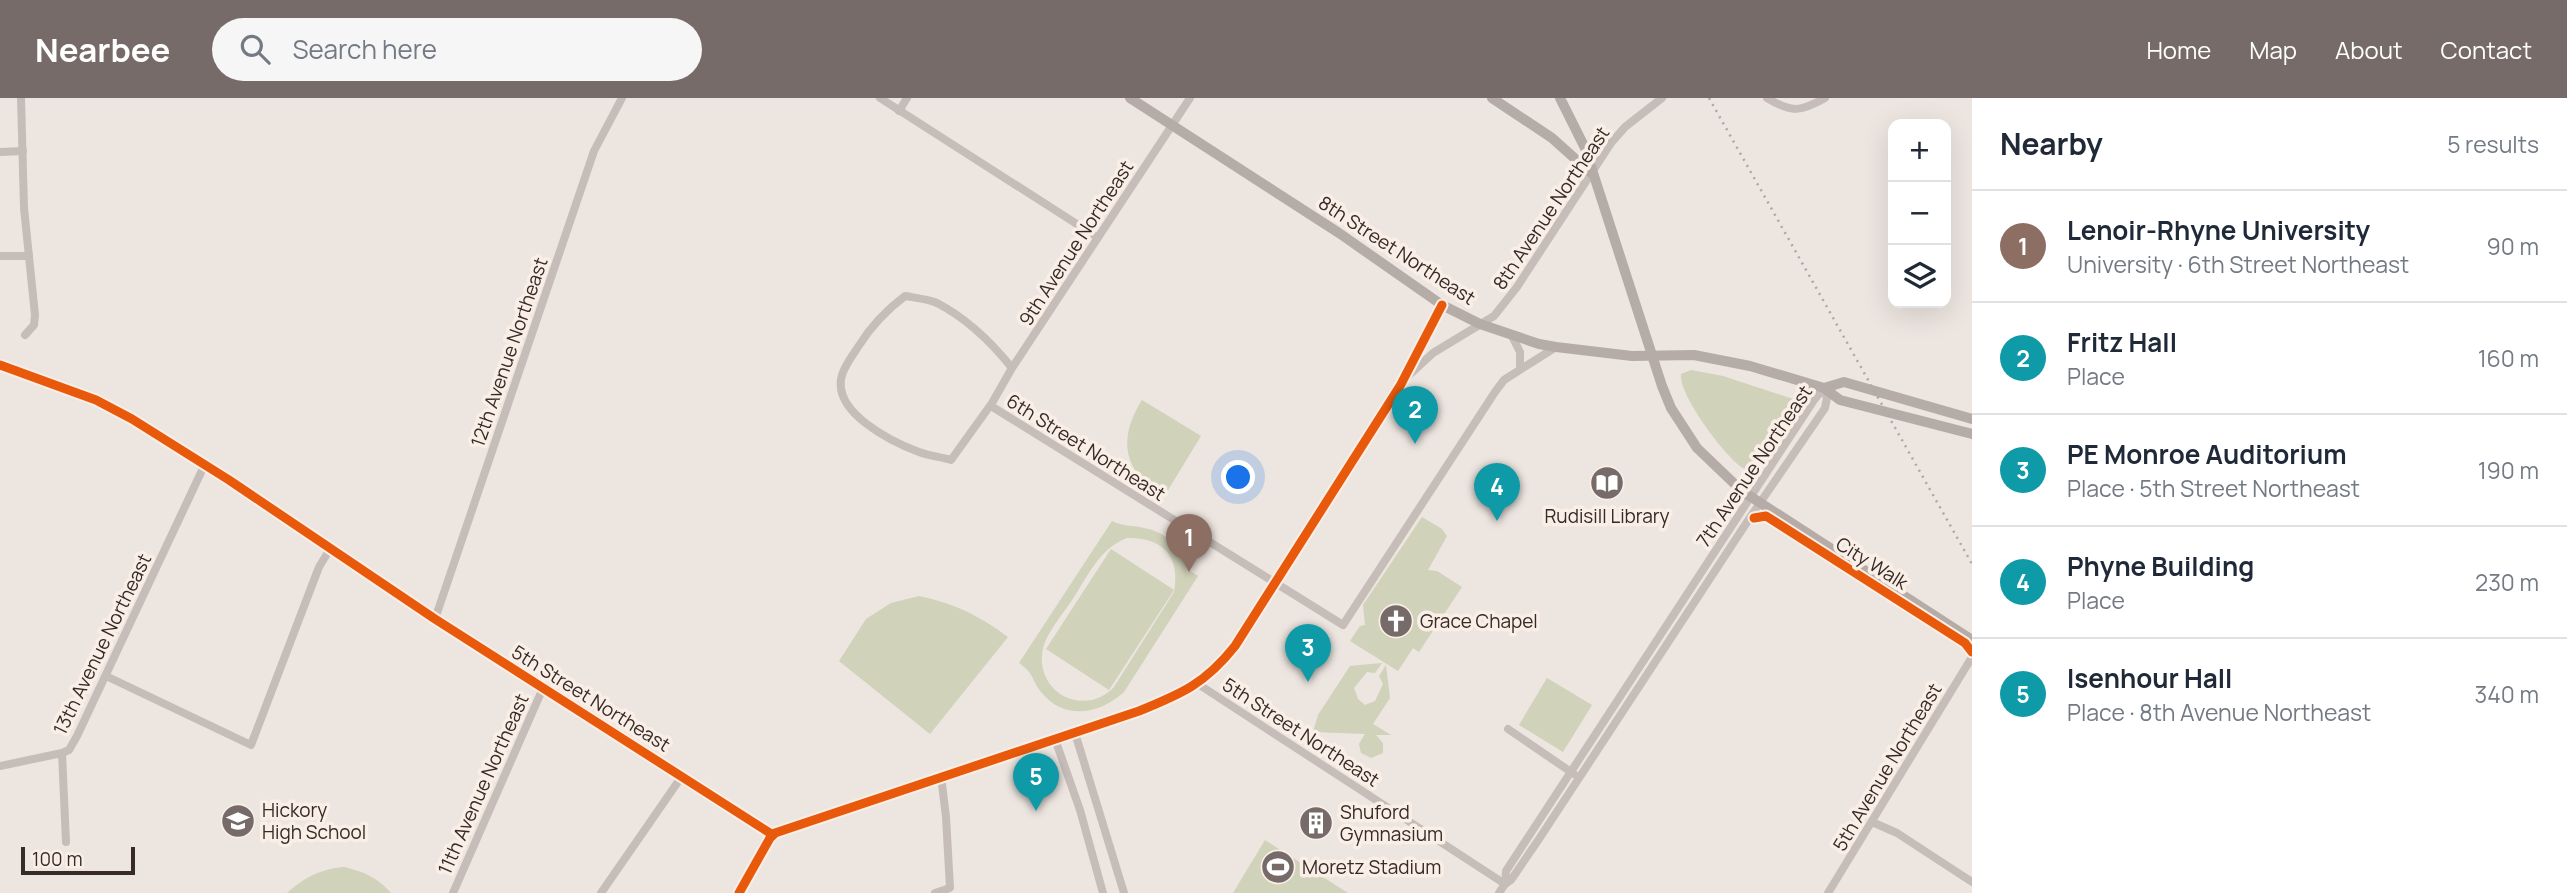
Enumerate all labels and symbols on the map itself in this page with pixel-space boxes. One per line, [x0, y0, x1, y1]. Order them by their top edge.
street label: 8th Avenue Northeast [1487, 121, 1615, 295]
street label: 9th Avenue Northeast [1013, 155, 1139, 331]
street label: 8th Street Northeast [1313, 189, 1481, 311]
street label: 12th Avenue Northeast [464, 254, 554, 450]
street label: 7th Avenue Northeast [1690, 380, 1818, 552]
pin: 2 [1392, 386, 1438, 444]
street label: 6th Street Northeast [1001, 387, 1171, 507]
your location [1221, 460, 1255, 494]
pin: 4 [1474, 463, 1520, 521]
library icon: Rudisill Library [1588, 464, 1626, 502]
place label: Rudisill Library [1544, 503, 1670, 529]
pin: 1 [1166, 514, 1212, 572]
street label: City Walk [1831, 531, 1914, 596]
street label: 13th Avenue Northeast [47, 549, 157, 739]
church icon: Grace Chapel [1377, 602, 1415, 640]
place label: Grace Chapel [1420, 608, 1538, 634]
pin: 3 [1285, 624, 1331, 682]
street label: 5th Street Northeast [507, 639, 675, 757]
street label: 5th Street Northeast [1217, 671, 1385, 793]
street label: 5th Avenue Northeast [1827, 678, 1947, 856]
street label: 11th Avenue Northeast [431, 689, 535, 879]
pin: 5 [1013, 753, 1059, 811]
place label: Hickory High School [262, 797, 366, 845]
place label: Shuford Gymnasium [1340, 799, 1443, 847]
school or university icon: Hickory High School [219, 802, 257, 840]
building icon: Shuford Gymnasium [1297, 804, 1335, 842]
scale bar [21, 844, 135, 876]
sports icon: Moretz Stadium [1259, 848, 1297, 886]
place label: Moretz Stadium [1302, 854, 1441, 880]

